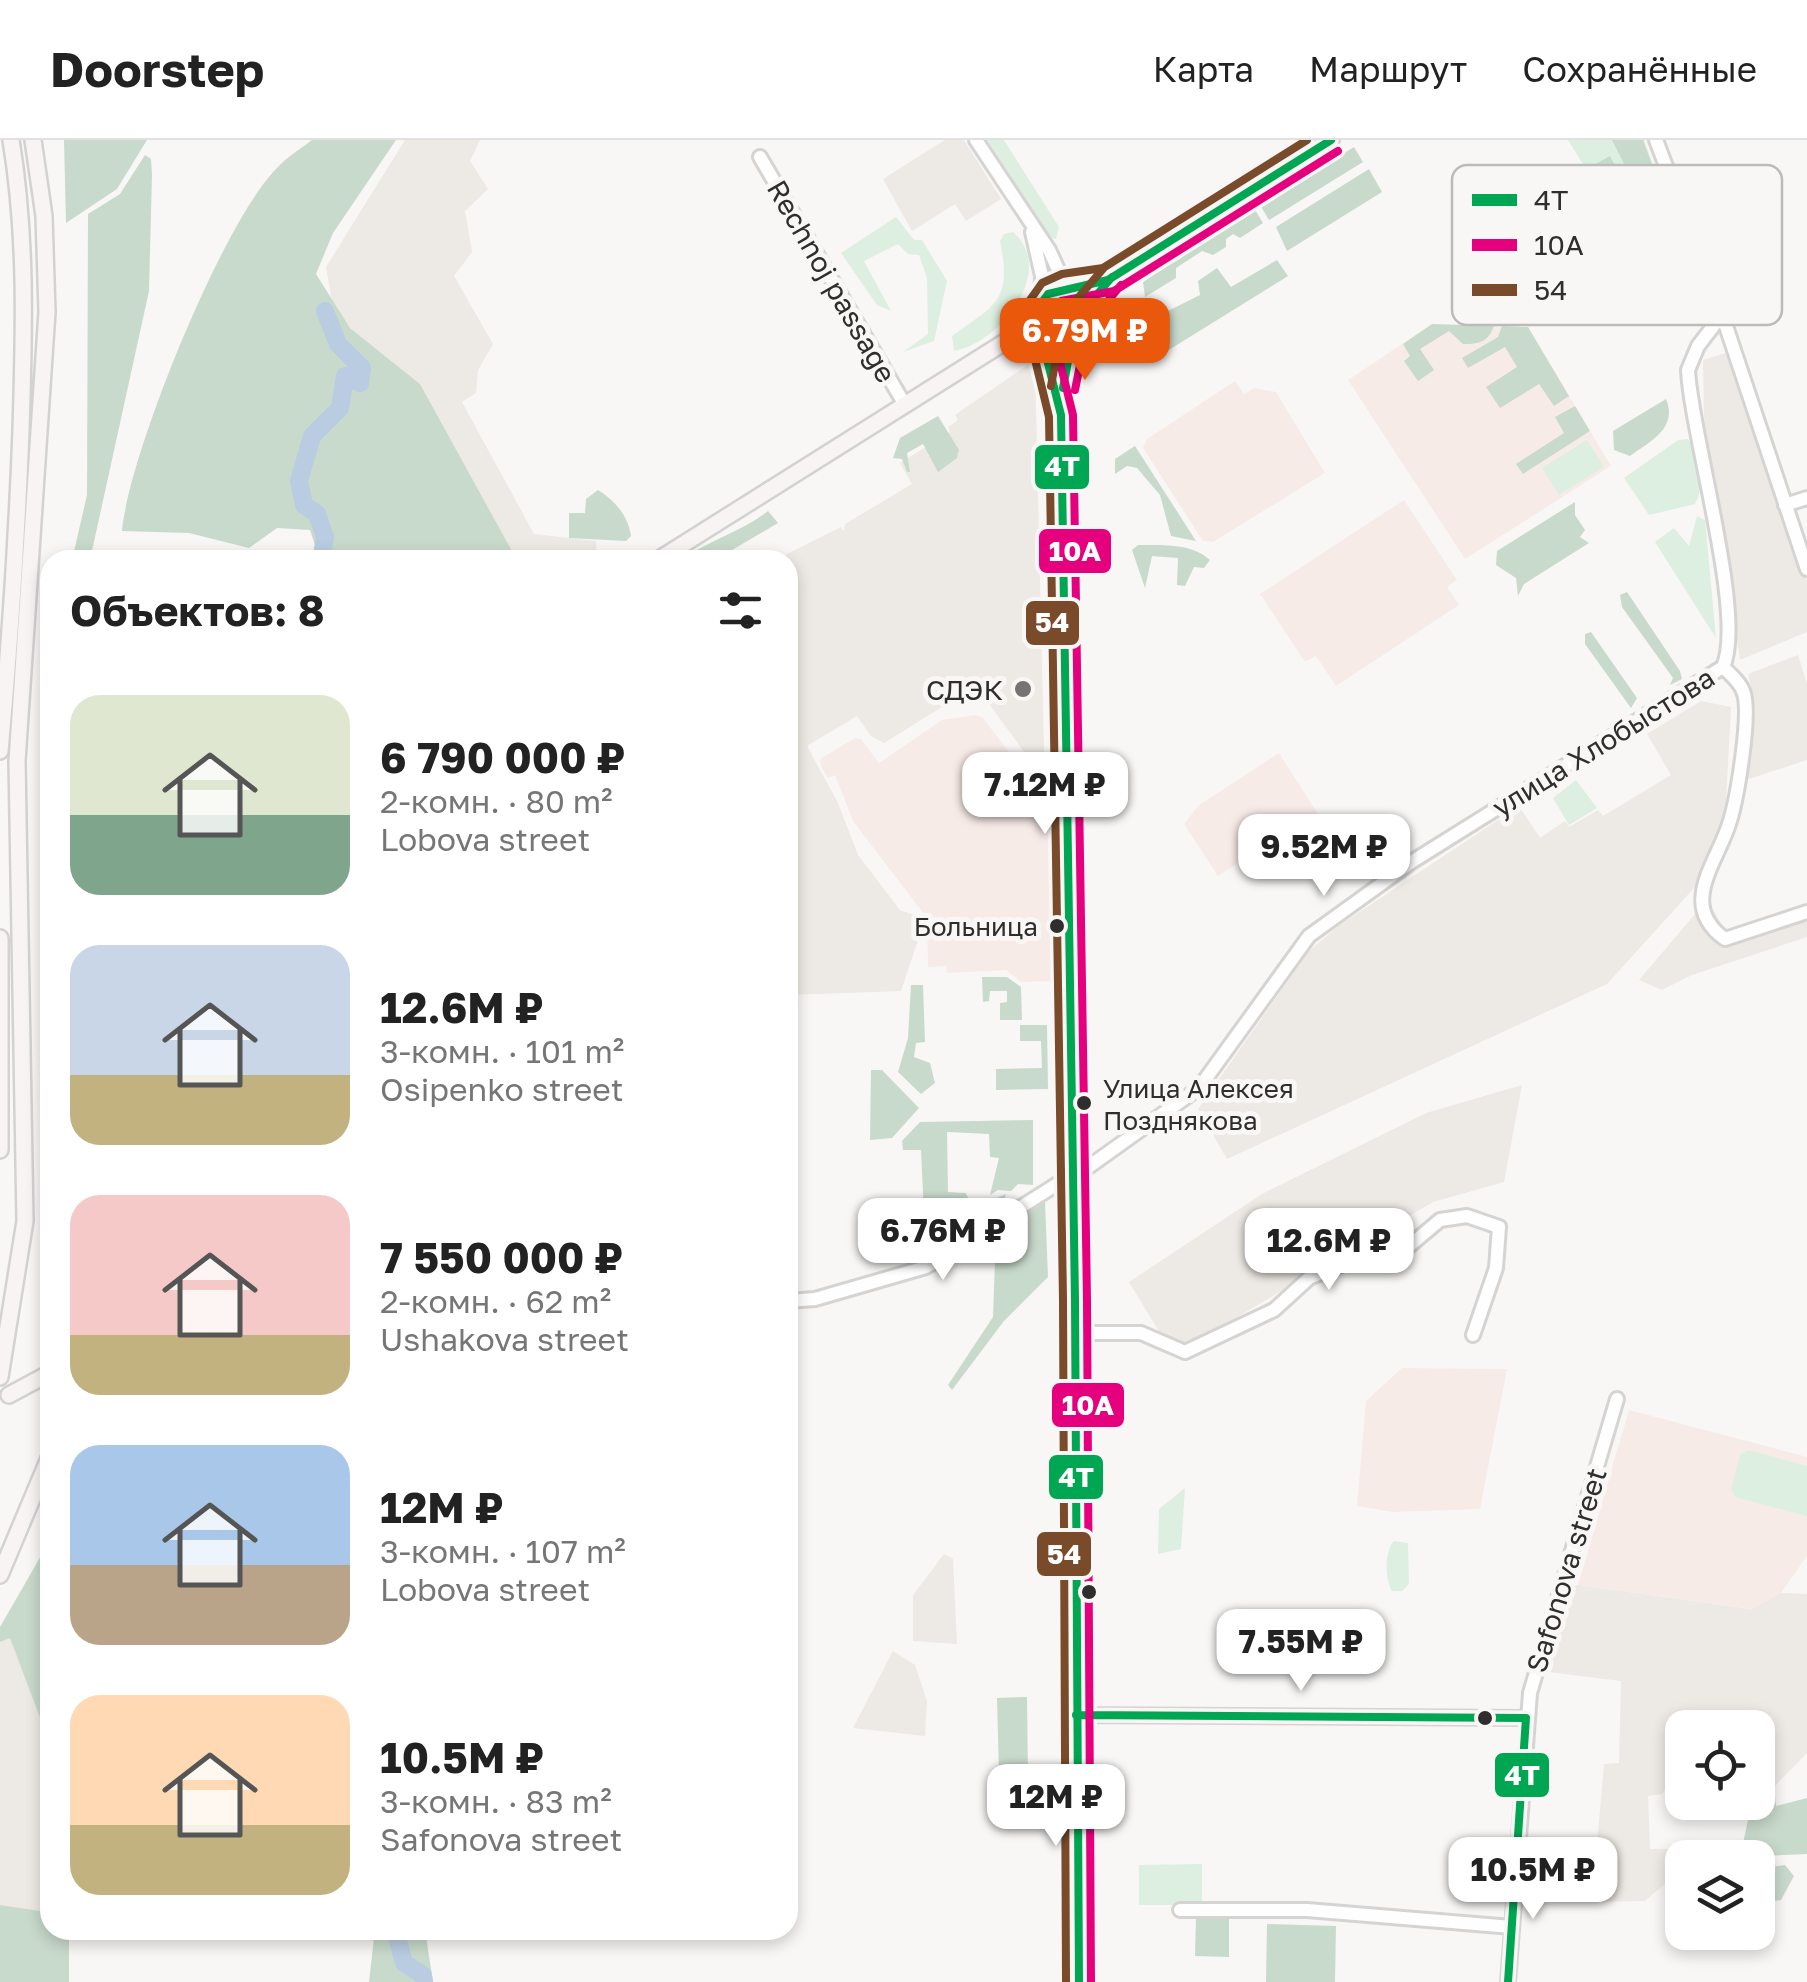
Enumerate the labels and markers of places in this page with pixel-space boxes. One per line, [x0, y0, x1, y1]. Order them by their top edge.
pin: 6.79M ₽ [993, 298, 1177, 383]
place label: СДЭК [926, 673, 1003, 706]
marker: СДЭК [1012, 678, 1034, 700]
pin: 7.12M ₽ [953, 752, 1137, 837]
pin: 9.52M ₽ [1232, 814, 1416, 899]
place label: Больница [914, 911, 1038, 942]
marker: Больница [1047, 916, 1067, 936]
place label: Улица Алексея Позднякова [1103, 1073, 1294, 1136]
marker: Улица Алексея Позднякова [1074, 1093, 1094, 1113]
pin: 6.76M ₽ [851, 1198, 1035, 1283]
pin: 12.6M ₽ [1237, 1208, 1421, 1293]
unlabelled marker [1079, 1582, 1099, 1602]
pin: 7.55M ₽ [1209, 1609, 1393, 1694]
unlabelled marker [1475, 1708, 1495, 1728]
pin: 12M ₽ [986, 1764, 1126, 1849]
pin: 10.5M ₽ [1441, 1837, 1625, 1922]

